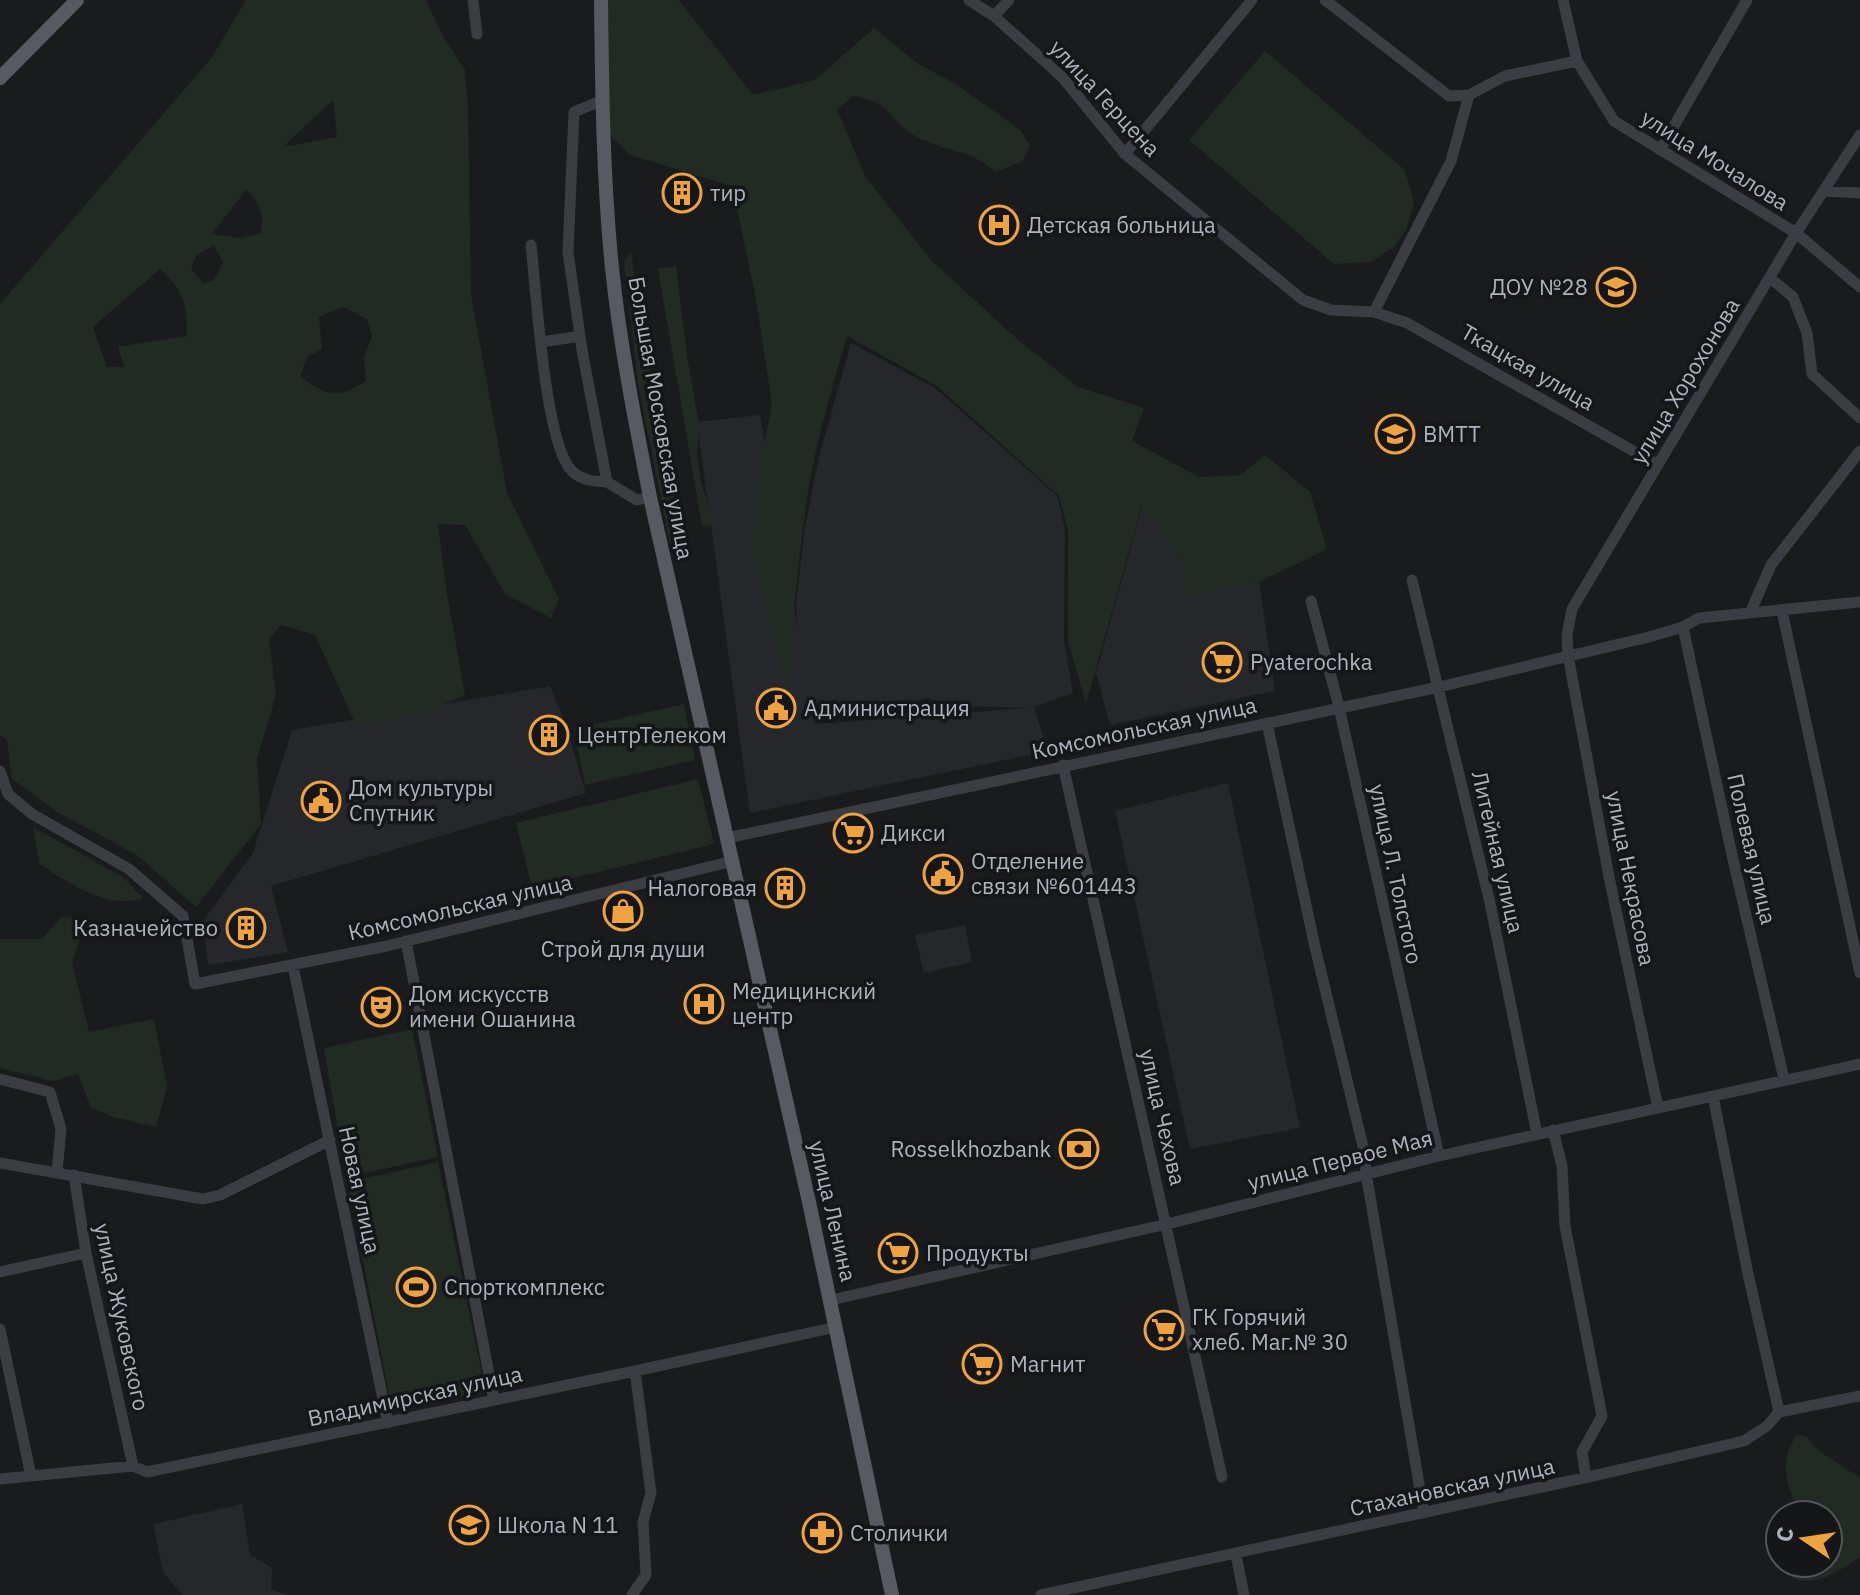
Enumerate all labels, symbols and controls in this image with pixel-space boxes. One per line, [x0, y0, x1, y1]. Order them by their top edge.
street label: улица Герцена [1044, 33, 1167, 162]
street label: улица Мочалова [1636, 103, 1795, 217]
building icon: тир [661, 172, 703, 214]
place label: тир [710, 178, 746, 207]
hospital icon: Детская больница [978, 204, 1020, 246]
place label: Детская больница [1027, 210, 1216, 239]
school or university icon: ДОУ №28 [1595, 266, 1637, 308]
place label: ДОУ №28 [1490, 272, 1588, 301]
street label: Большая Московская улица [622, 274, 701, 562]
street label: улица Хорохонова [1624, 292, 1746, 469]
street label: Ткацкая улица [1456, 317, 1601, 417]
school or university icon: ВМТТ [1374, 413, 1416, 455]
place label: ВМТТ [1423, 419, 1481, 448]
supermarket icon: Pyaterochka [1201, 641, 1243, 683]
place label: Pyaterochka [1250, 647, 1373, 676]
public building icon: Администрация [755, 687, 797, 729]
street label: Комсомольская улица [1029, 689, 1259, 765]
place label: Администрация [804, 693, 970, 722]
building icon: ЦентрТелеком [528, 714, 570, 756]
place label: ЦентрТелеком [577, 720, 727, 749]
street label: Литейная улица [1466, 768, 1531, 936]
street label: Полевая улица [1721, 771, 1784, 927]
place label: Дом культуры Спутник [349, 773, 493, 827]
public building icon: Дом культуры Спутник [300, 780, 342, 822]
street label: улица Л. Толстого [1363, 781, 1430, 967]
street label: улица Некрасова [1600, 788, 1663, 968]
supermarket icon: Дикси [832, 812, 874, 854]
place label: Дикси [881, 818, 946, 847]
place label: Отделение связи №601443 [971, 846, 1137, 900]
public building icon: Отделение связи №601443 [922, 853, 964, 895]
street label: Комсомольская улица [345, 867, 575, 946]
building icon: Налоговая [764, 867, 806, 909]
place label: Налоговая [648, 873, 757, 902]
shop icon: Строй для души [602, 890, 644, 932]
building icon: Казначейство [225, 907, 267, 949]
place label: Казначейство [73, 913, 218, 942]
place label: Строй для души [541, 934, 705, 963]
place label: Медицинский центр [732, 976, 876, 1030]
place label: Дом искусств имени Ошанина [409, 979, 576, 1033]
hospital icon: Медицинский центр [683, 983, 725, 1025]
theatre icon: Дом искусств имени Ошанина [360, 986, 402, 1028]
street label: улица Чехова [1134, 1046, 1193, 1188]
street label: Новая улица [333, 1123, 388, 1257]
street label: улица Первое Мая [1244, 1123, 1435, 1197]
bank icon: Rosselkhozbank [1058, 1128, 1100, 1170]
place label: Rosselkhozbank [890, 1134, 1051, 1163]
street label: улица Ленина [803, 1138, 864, 1284]
street label: улица Жуковского [88, 1220, 157, 1413]
supermarket icon: Продукты [877, 1232, 919, 1274]
place label: Продукты [926, 1238, 1029, 1267]
sports icon: Спорткомплекс [395, 1266, 437, 1308]
place label: Спорткомплекс [444, 1272, 605, 1301]
place label: ГК Горячий хлеб. Маг.№ 30 [1192, 1302, 1348, 1356]
supermarket icon: ГК Горячий хлеб. Маг.№ 30 [1143, 1309, 1185, 1351]
supermarket icon: Магнит [961, 1343, 1003, 1385]
place label: Магнит [1010, 1349, 1085, 1378]
street label: Владимирская улица [305, 1359, 525, 1432]
street label: Стахановская улица [1347, 1451, 1557, 1522]
north arrow [1764, 1499, 1844, 1579]
school or university icon: Школа N 11 [448, 1504, 490, 1546]
place label: Школа N 11 [497, 1510, 619, 1539]
pharmacy icon: Столички [801, 1512, 843, 1554]
place label: Столички [850, 1518, 948, 1547]
text: С [1768, 1524, 1800, 1545]

